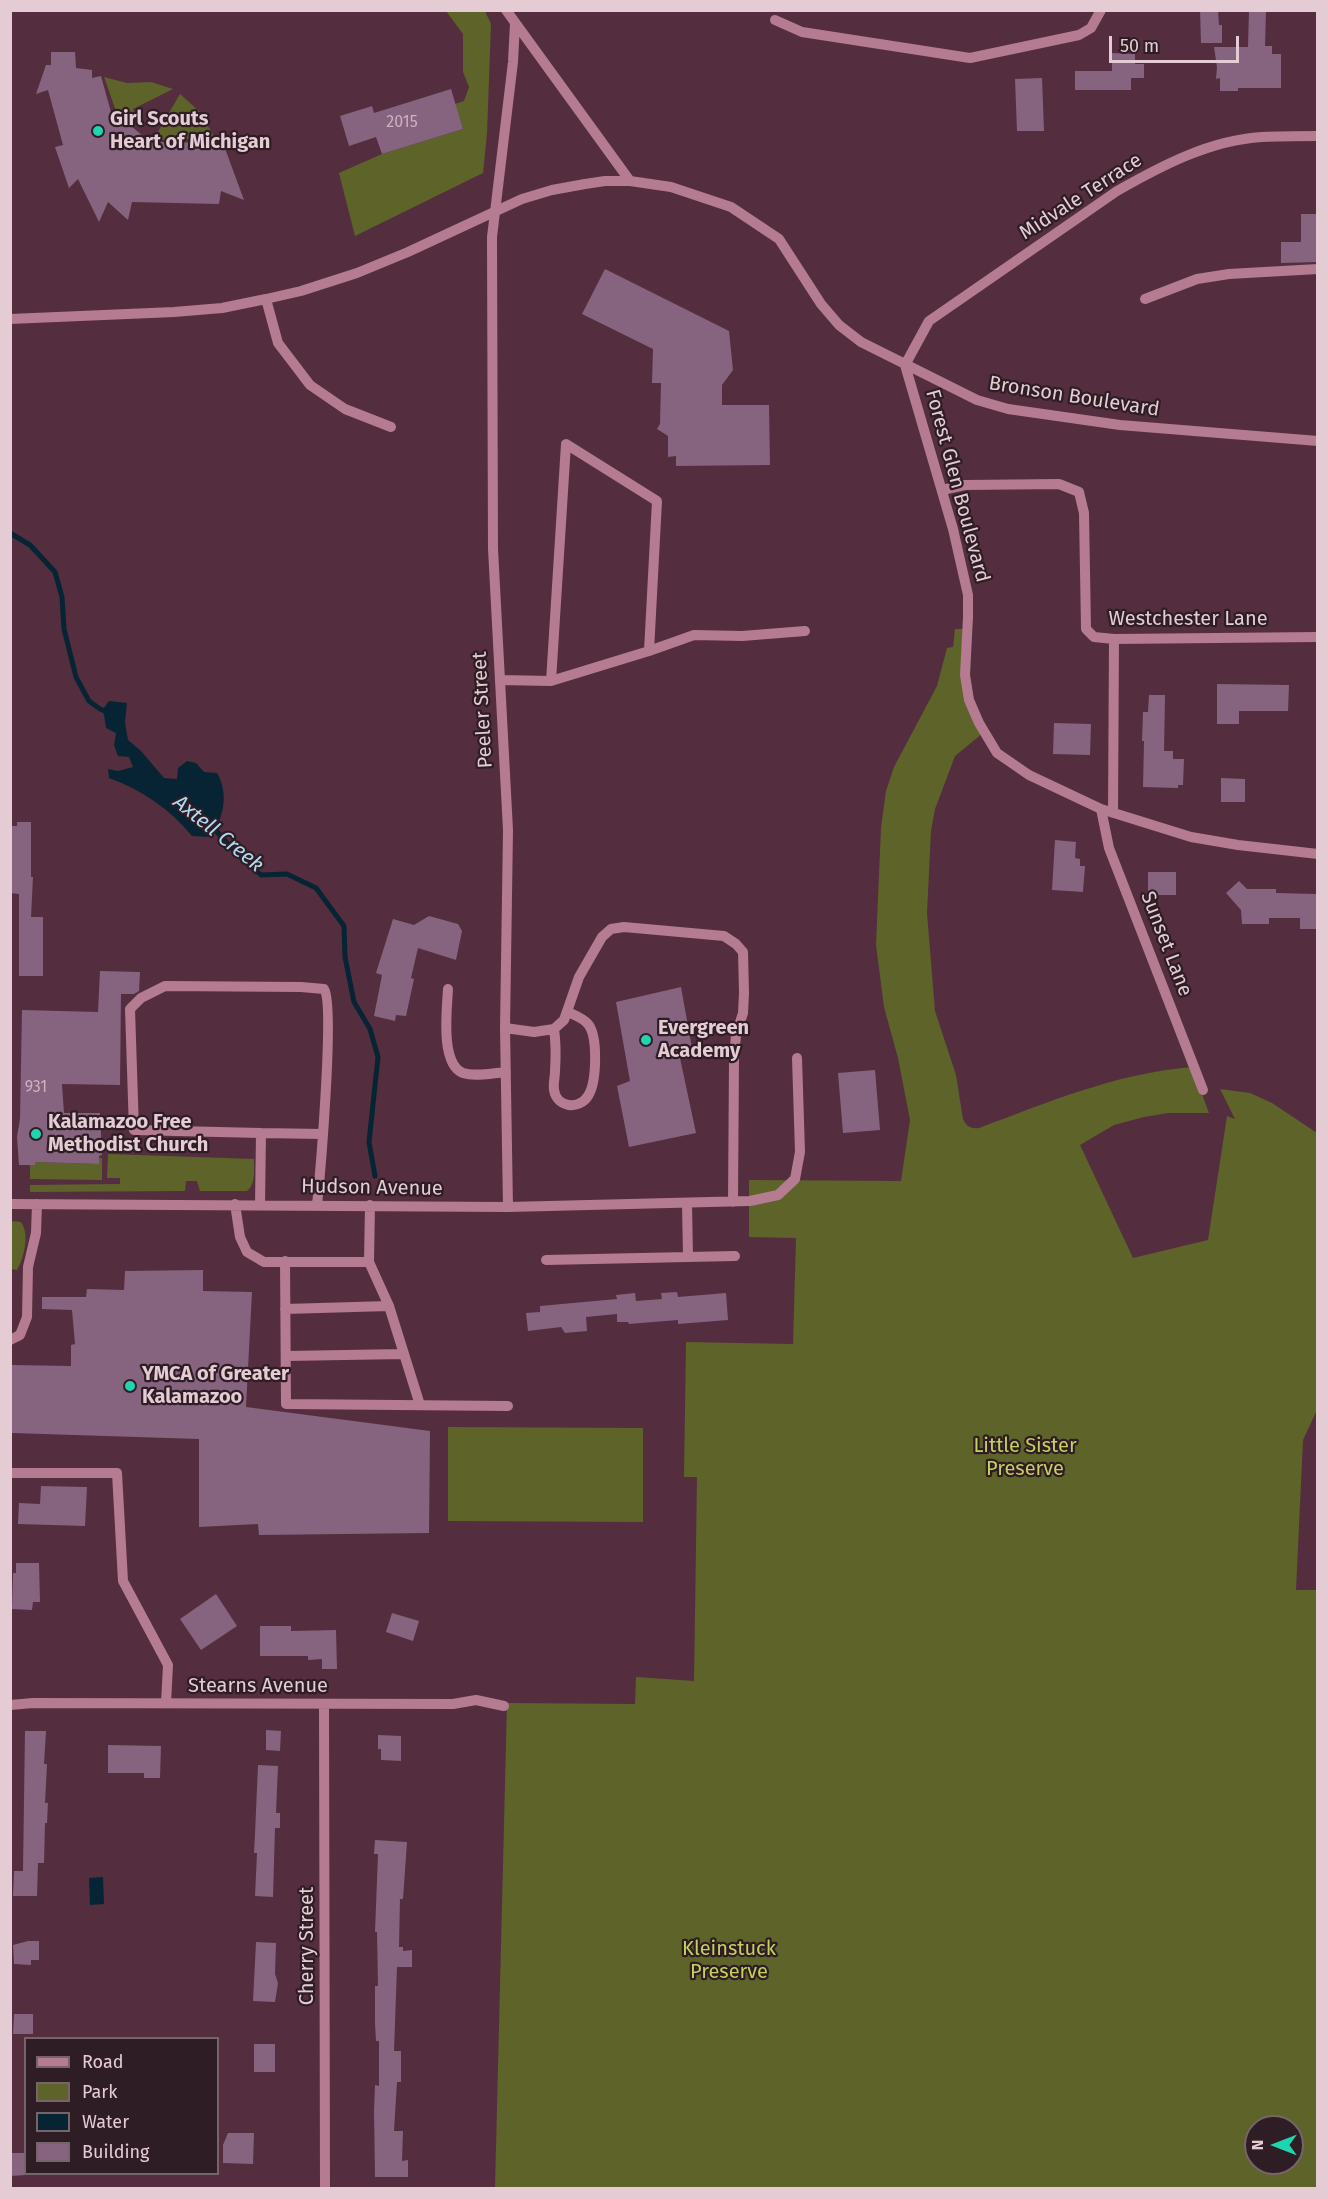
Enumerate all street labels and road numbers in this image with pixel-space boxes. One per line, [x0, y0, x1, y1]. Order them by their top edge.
street label: Midvale Terrace [1015, 149, 1147, 245]
street label: Bronson Boulevard [987, 372, 1161, 422]
street label: Forest Glen Boulevard [920, 387, 994, 585]
street label: Westchester Lane [1108, 607, 1268, 631]
street label: Peeler Street [468, 651, 498, 769]
street label: Sunset Lane [1135, 888, 1197, 1000]
street label: Hudson Avenue [301, 1175, 443, 1201]
street label: Stearns Avenue [188, 1674, 328, 1698]
street label: Cherry Street [295, 1887, 319, 2005]

